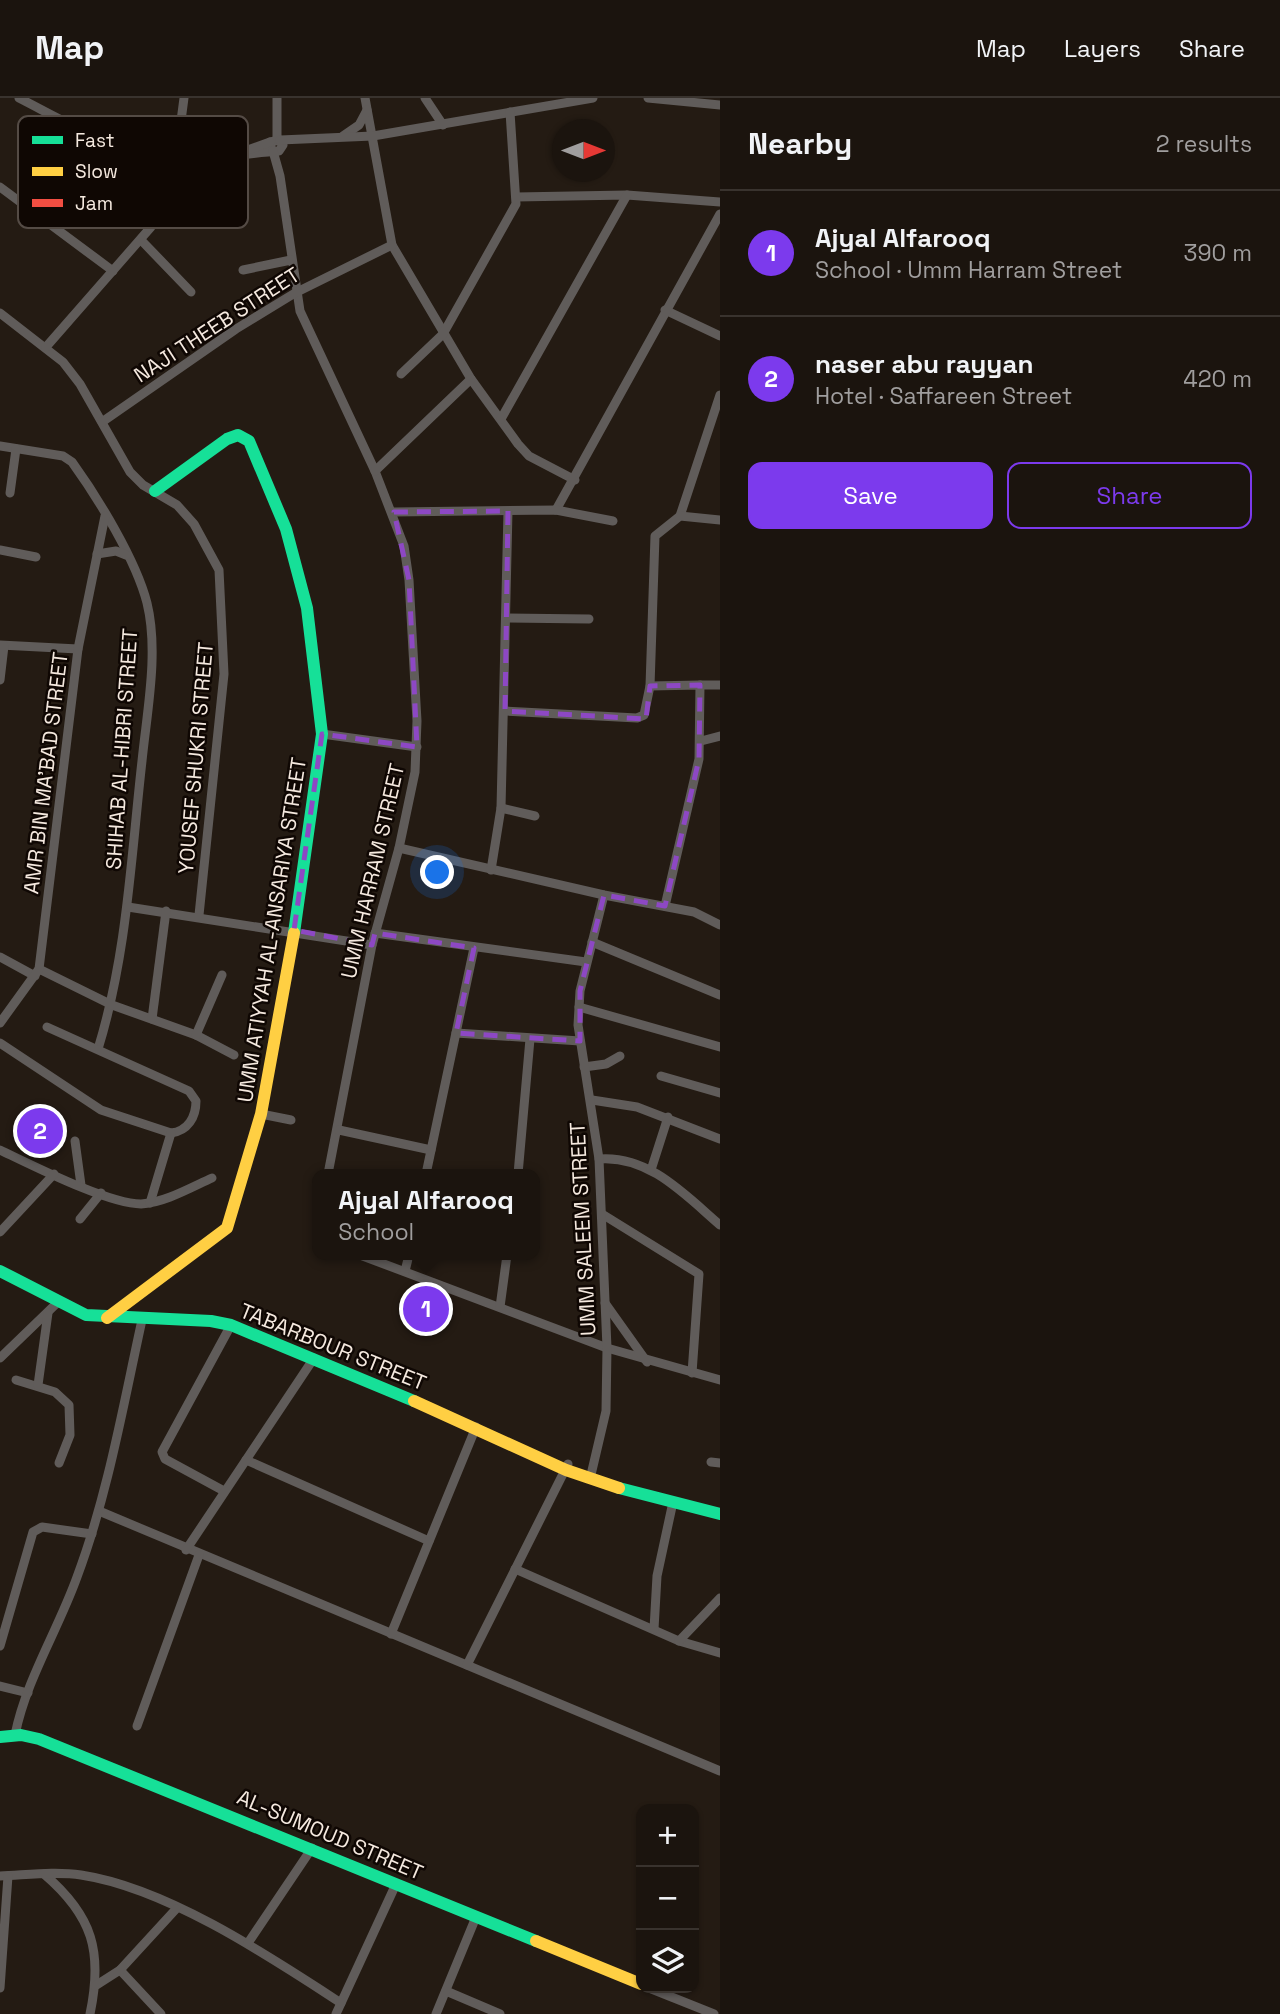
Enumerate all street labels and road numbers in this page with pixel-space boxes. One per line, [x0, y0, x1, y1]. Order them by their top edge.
street label: NAJI THEEB STREET [129, 261, 305, 388]
street label: SHIHAB AL-HIBRI STREET [100, 628, 143, 870]
street label: YOUSEF SHUKRI STREET [172, 641, 219, 875]
street label: AMR BIN MA’BAD STREET [17, 650, 74, 895]
street label: UMM ATIYYAH AL-ANSARIYA STREET [231, 756, 312, 1104]
street label: UMM HARRAM STREET [335, 761, 410, 981]
street label: UMM SALEEM STREET [563, 1121, 602, 1337]
street label: TABARBOUR STREET [236, 1297, 430, 1396]
street label: AL-SUMOUD STREET [233, 1783, 427, 1886]

